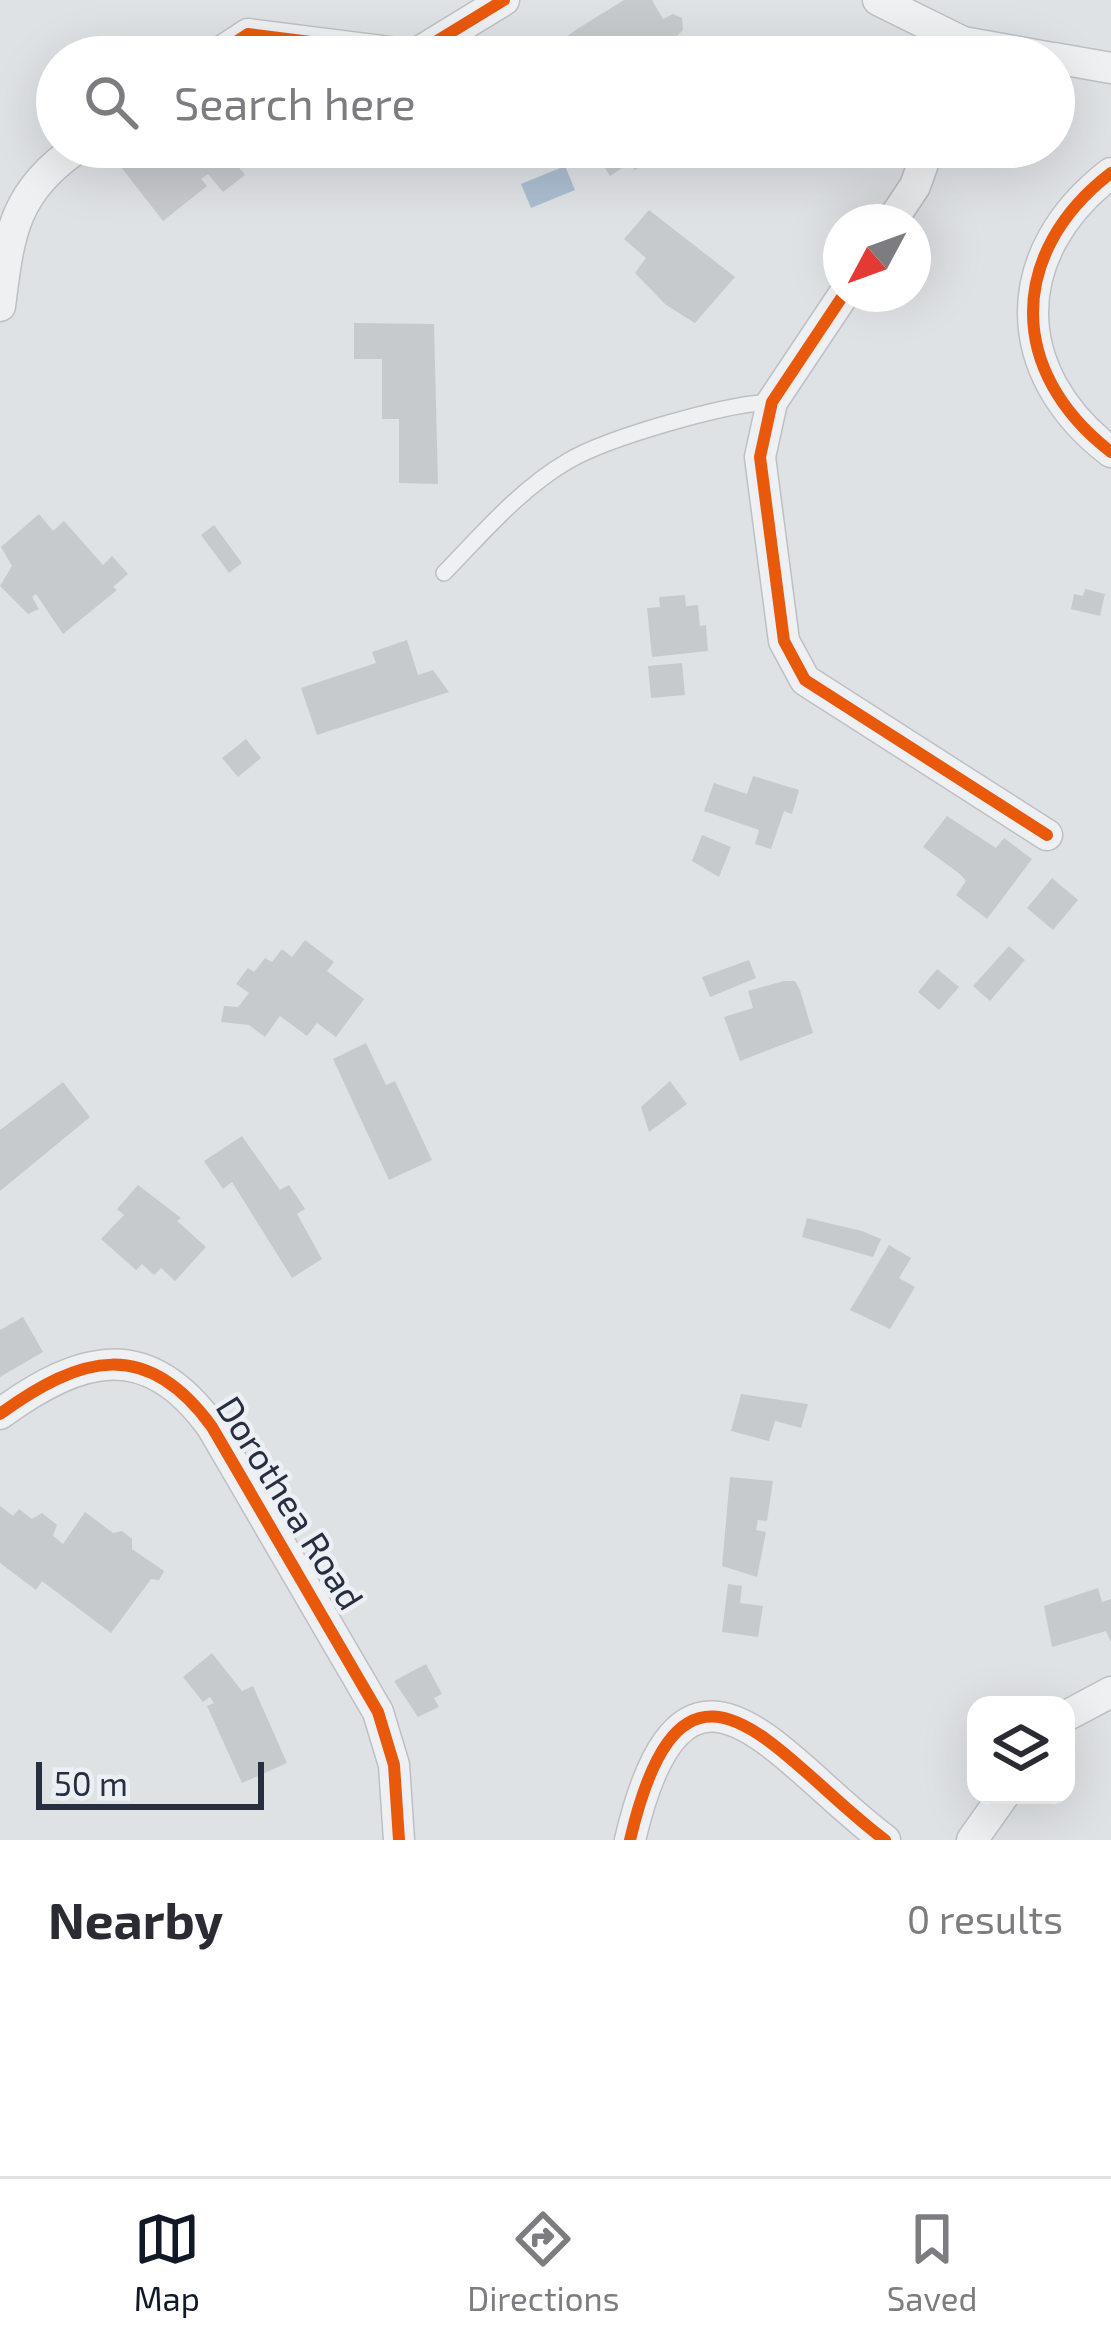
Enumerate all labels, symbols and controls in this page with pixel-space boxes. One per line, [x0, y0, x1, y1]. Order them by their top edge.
search box [36, 36, 1075, 168]
icon: search [78, 69, 144, 135]
text: Search here [174, 75, 416, 129]
north arrow [823, 204, 931, 312]
street label: Dorothea Road [209, 1388, 374, 1617]
map controls [967, 1696, 1075, 1804]
button: layers [967, 1696, 1075, 1804]
scale bar [36, 1756, 264, 1809]
text: 50 m [54, 1763, 128, 1803]
text: Nearby [48, 1888, 223, 1949]
text: 0 results [907, 1895, 1063, 1942]
tab: Map [134, 2206, 200, 2318]
tab: Directions [467, 2206, 619, 2318]
tab: Saved [887, 2206, 977, 2318]

